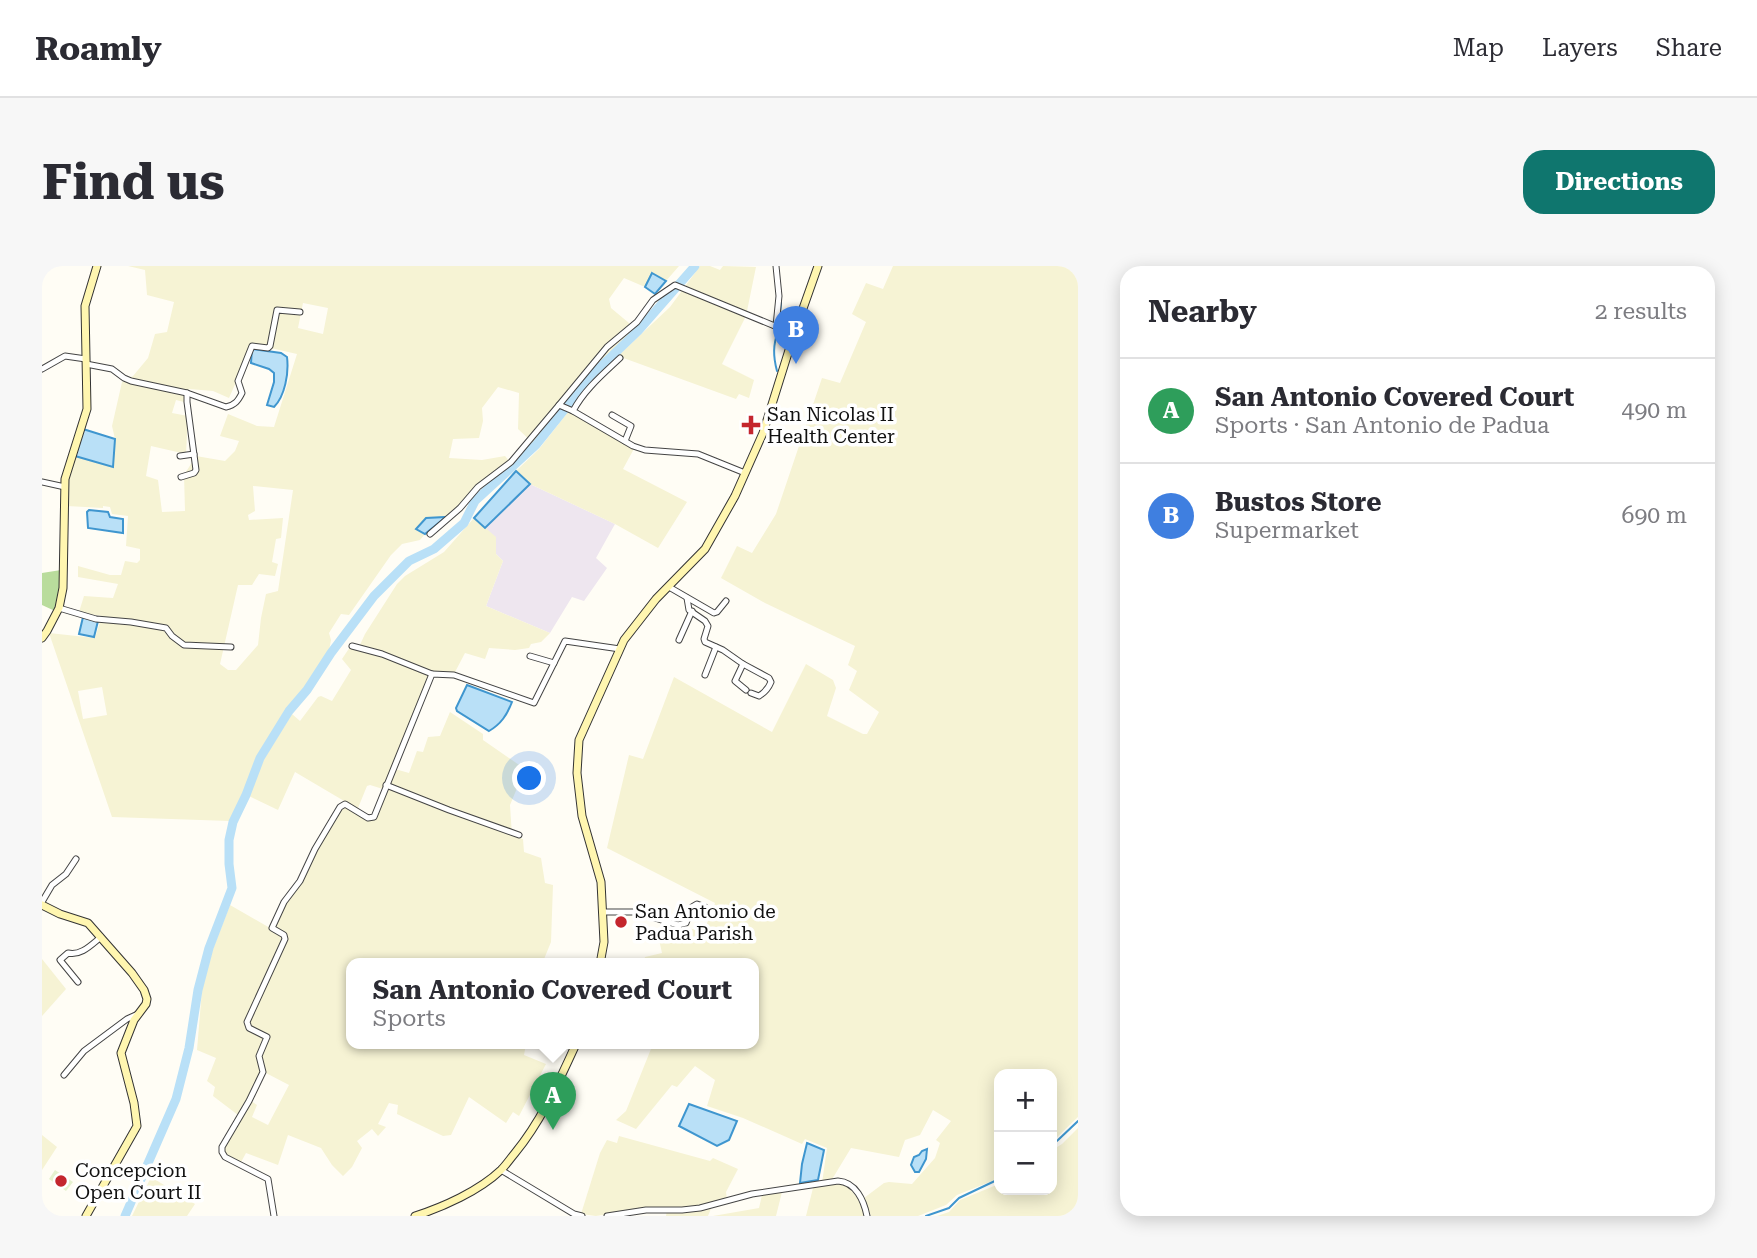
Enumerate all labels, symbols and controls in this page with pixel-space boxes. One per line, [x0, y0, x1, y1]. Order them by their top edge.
text: Roamly [35, 29, 162, 68]
text: Map [1453, 34, 1504, 62]
text: Layers [1542, 34, 1618, 62]
text: Share [1656, 34, 1722, 62]
button: Directions [1523, 150, 1715, 214]
text: Find us [42, 154, 225, 211]
text: Nearby [1148, 294, 1257, 329]
text: 2 results [1595, 298, 1687, 325]
pin: B [773, 306, 819, 364]
text: San Antonio Covered Court [1215, 382, 1574, 412]
text: A [1163, 397, 1179, 424]
text: 490 m [1622, 397, 1687, 424]
place label: San Nicolas II Health Center [767, 403, 895, 448]
text: Sports · San Antonio de Padua [1215, 412, 1549, 439]
marker: San Nicolas II Health Center [741, 415, 761, 435]
text: Bustos Store [1215, 487, 1381, 517]
text: B [1163, 502, 1179, 529]
text: 690 m [1622, 502, 1687, 529]
text: Supermarket [1215, 517, 1359, 544]
your location [512, 761, 546, 795]
place label: San Antonio de Padua Parish [635, 900, 776, 945]
marker: San Antonio de Padua Parish [613, 914, 629, 930]
popup [346, 958, 759, 1049]
text: San Antonio Covered Court [373, 975, 732, 1005]
text: Sports [373, 1005, 446, 1032]
map controls [994, 1069, 1057, 1195]
button: + [994, 1069, 1057, 1132]
pin: A [530, 1072, 576, 1130]
button: − [994, 1132, 1057, 1195]
place label: Concepcion Open Court II [75, 1159, 201, 1204]
marker: Concepcion Open Court II [53, 1173, 69, 1189]

